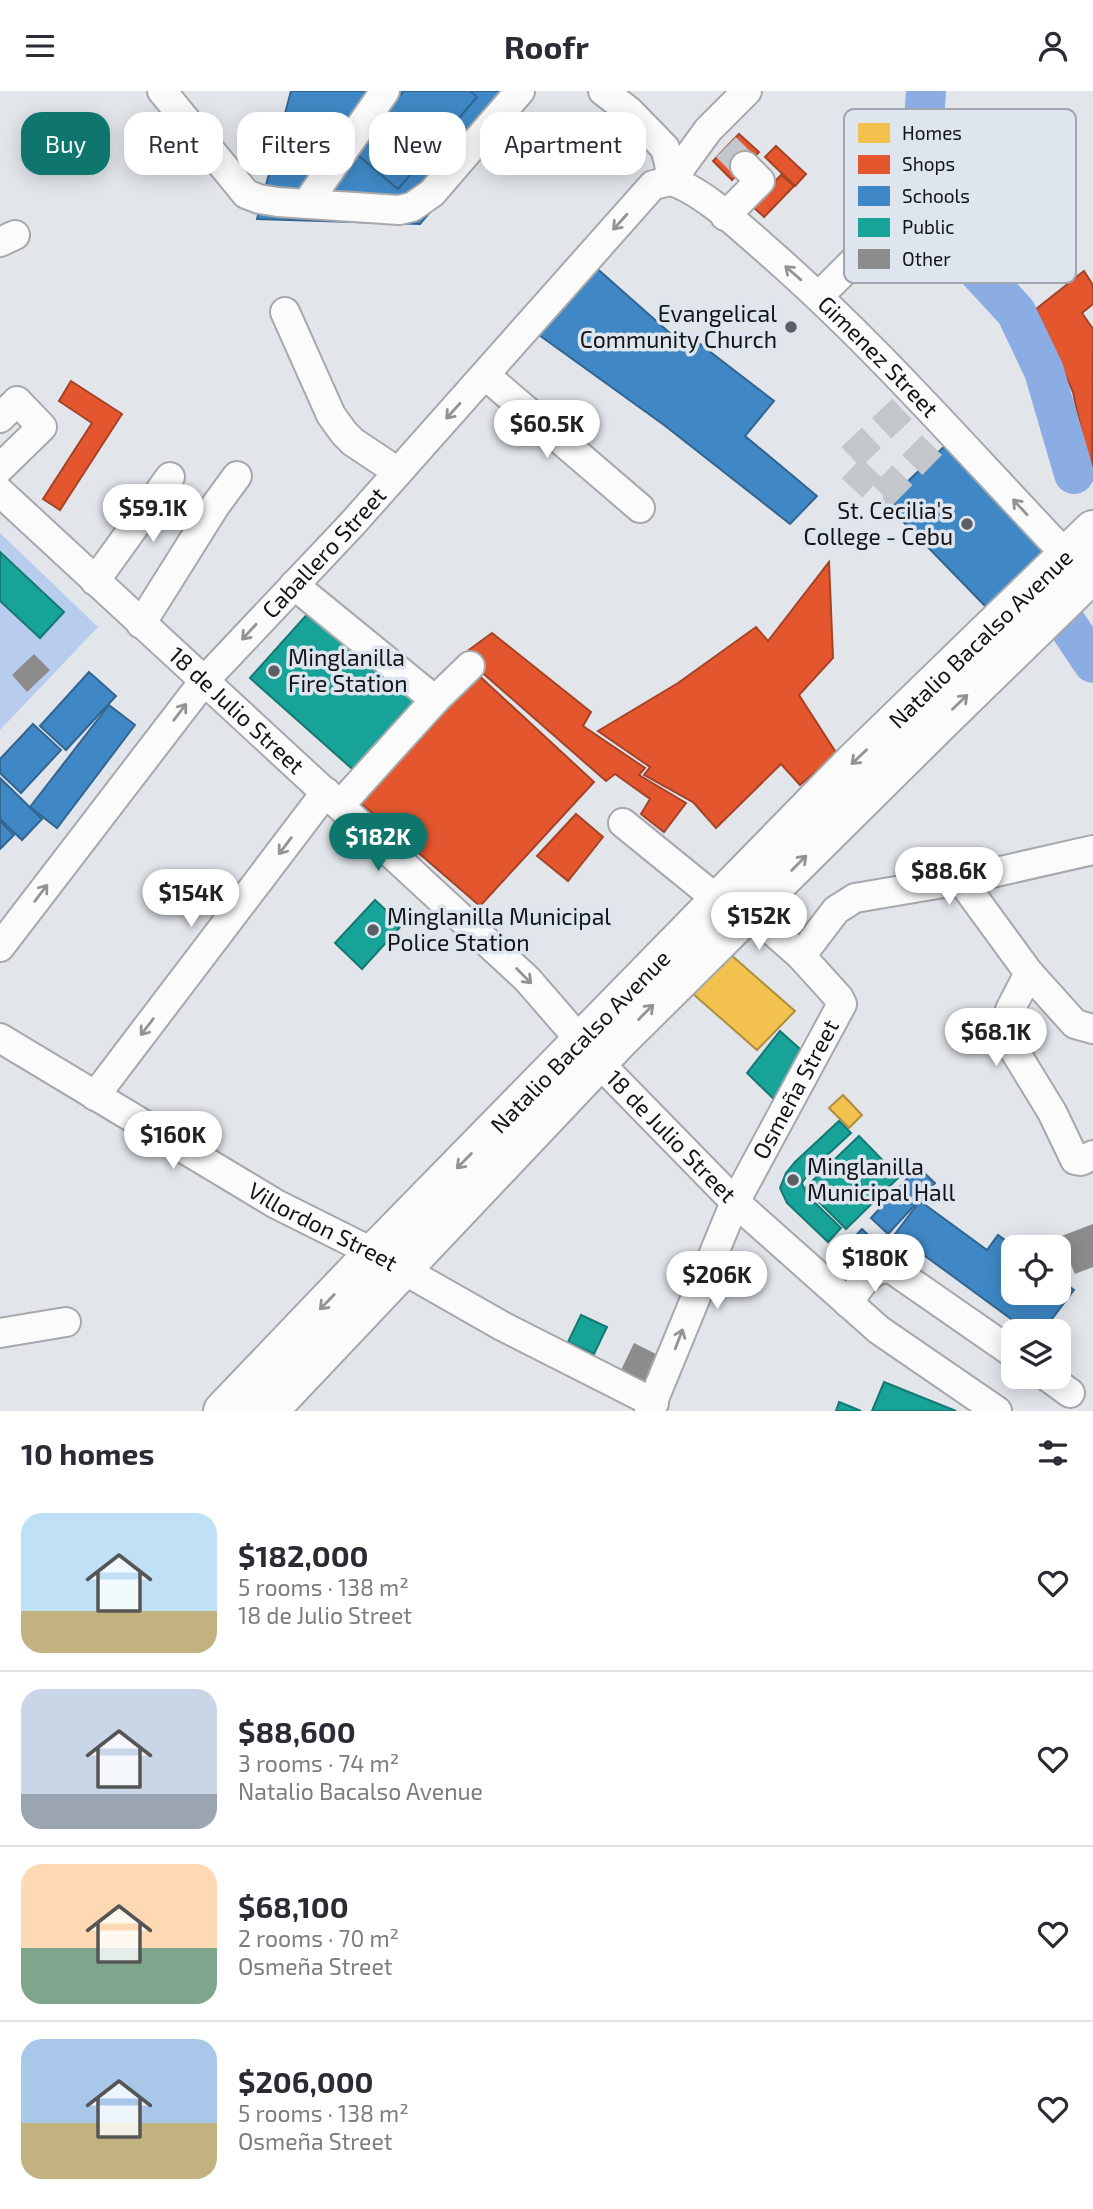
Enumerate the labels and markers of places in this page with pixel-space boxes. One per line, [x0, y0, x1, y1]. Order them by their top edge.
place label: Evangelical Community Church [580, 299, 777, 353]
marker: Evangelical Community Church [783, 319, 799, 335]
pin: $60.5K [490, 401, 604, 460]
pin: $59.1K [96, 484, 210, 544]
place label: St. Cecilia's College - Cebu [803, 496, 953, 550]
marker: St. Cecilia's College - Cebu [959, 516, 975, 532]
place label: Minglanilla Fire Station [288, 643, 408, 697]
marker: Minglanilla Fire Station [266, 663, 282, 679]
pin: $182K [329, 813, 427, 873]
pin: $88.6K [892, 847, 1006, 907]
pin: $154K [142, 869, 240, 929]
pin: $152K [710, 893, 808, 952]
place label: Minglanilla Municipal Police Station [387, 902, 611, 956]
marker: Minglanilla Municipal Police Station [365, 922, 381, 938]
pin: $68.1K [939, 1009, 1053, 1068]
pin: $160K [124, 1111, 222, 1171]
place label: Minglanilla Municipal Hall [807, 1152, 955, 1206]
marker: Minglanilla Municipal Hall [785, 1172, 801, 1188]
pin: $180K [826, 1235, 924, 1294]
pin: $206K [668, 1251, 766, 1311]

